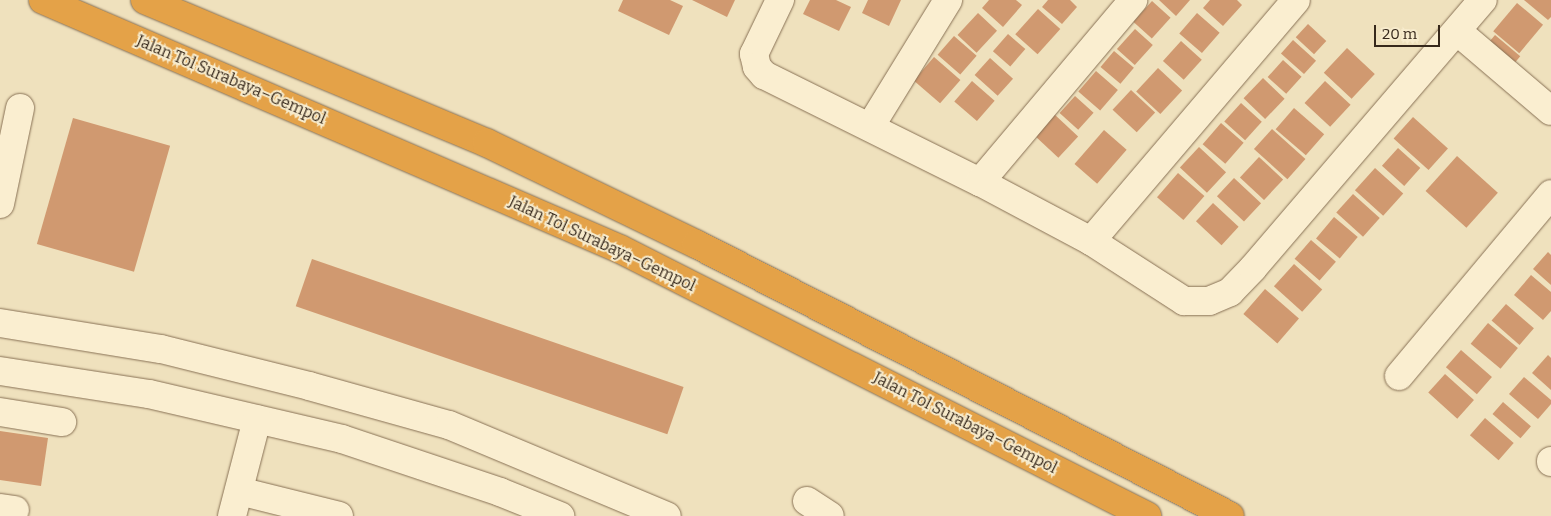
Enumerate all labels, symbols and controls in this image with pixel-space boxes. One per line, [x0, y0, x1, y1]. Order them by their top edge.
scale bar [1376, 15, 1442, 47]
text: 20 m [1382, 25, 1417, 43]
street label: Jalan Tol Surabaya–Gempol [133, 31, 329, 129]
street label: Jalan Tol Surabaya–Gempol [506, 192, 698, 296]
street label: Jalan Tol Surabaya–Gempol [870, 368, 1060, 478]

